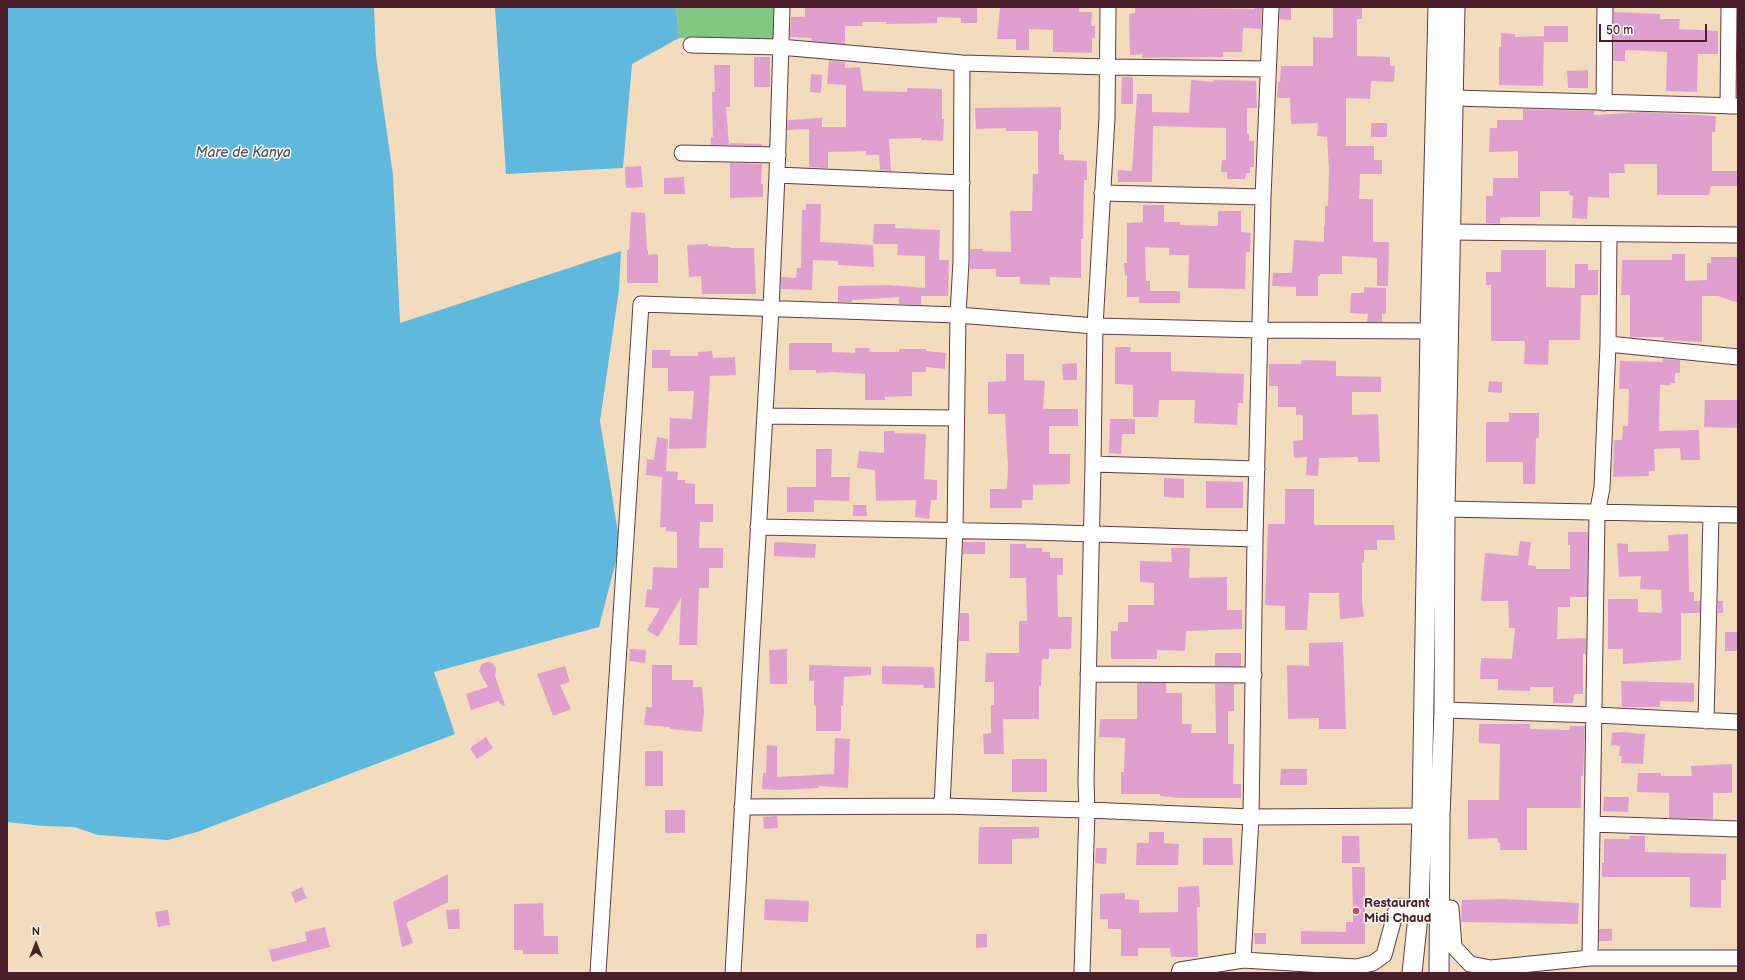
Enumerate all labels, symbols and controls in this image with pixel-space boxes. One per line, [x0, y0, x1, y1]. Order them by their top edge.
scale bar [1601, 16, 1709, 42]
text: 50 m [1606, 23, 1633, 38]
water label: Mare de Kanya [195, 145, 291, 161]
place label: Restaurant Midi Chaud [1364, 896, 1431, 927]
marker: Restaurant Midi Chaud [1351, 906, 1361, 916]
north arrow [16, 924, 56, 964]
text: N [32, 925, 40, 938]

